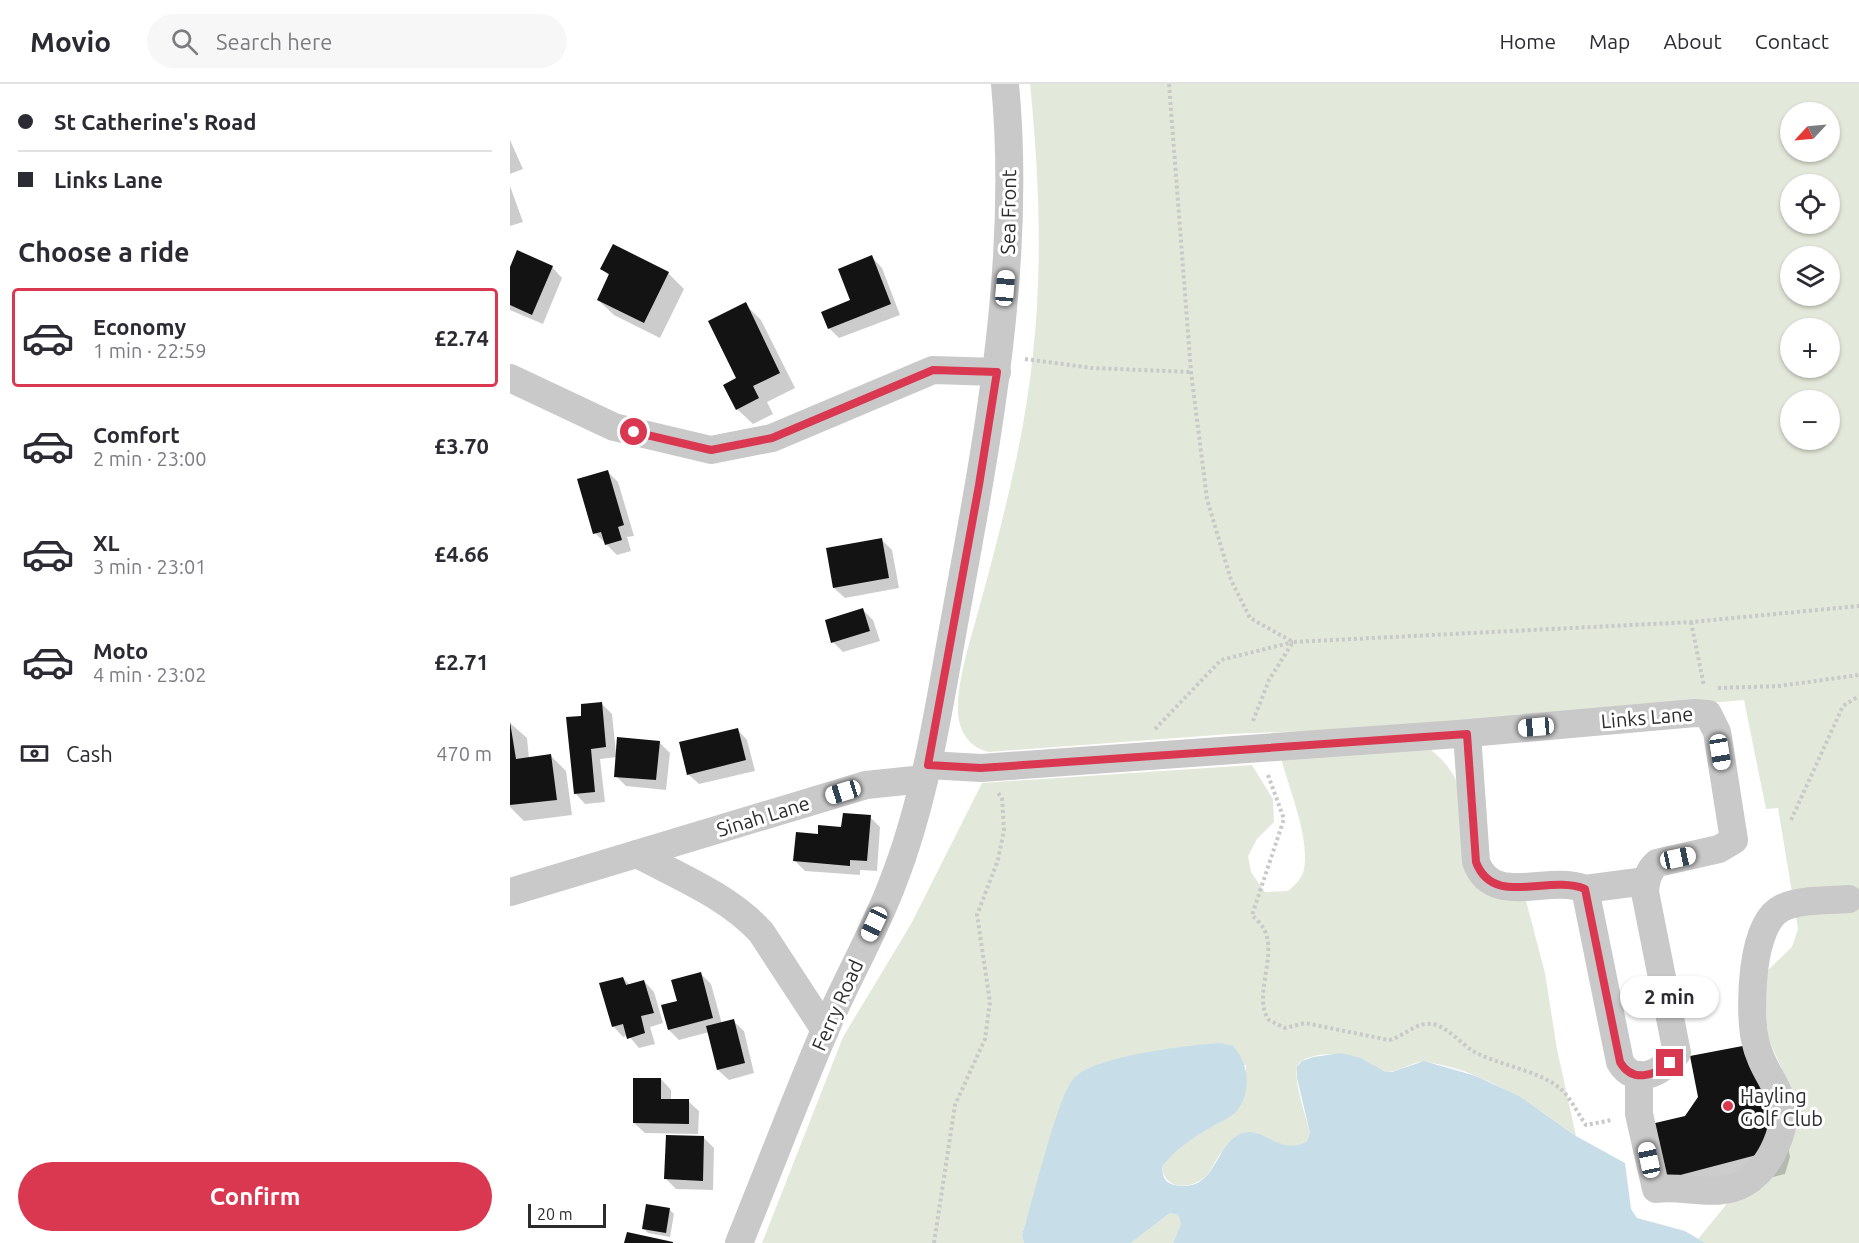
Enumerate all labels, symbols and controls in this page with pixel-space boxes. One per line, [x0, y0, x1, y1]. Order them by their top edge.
search box [147, 14, 567, 68]
icon: search [168, 25, 201, 58]
text: Movio [30, 26, 111, 57]
text: Search here [216, 29, 332, 54]
text: Home [1499, 29, 1556, 53]
text: Map [1589, 29, 1630, 53]
text: About [1663, 29, 1722, 53]
text: Contact [1755, 29, 1829, 53]
north arrow [1780, 102, 1840, 162]
map controls [1780, 102, 1840, 450]
text: St Catherine's Road [54, 109, 256, 134]
text: Links Lane [54, 167, 163, 192]
street label: Sea Front [996, 169, 1020, 255]
button: locate [1780, 174, 1840, 234]
text: Choose a ride [18, 237, 190, 267]
button: layers [1780, 246, 1840, 306]
car [994, 269, 1016, 307]
icon: car [21, 311, 75, 365]
text: Economy [93, 314, 186, 339]
button: + [1780, 318, 1840, 378]
text: £2.74 [434, 325, 489, 350]
text: 1 min · 22:59 [93, 339, 207, 362]
button: − [1780, 390, 1840, 450]
route start [620, 418, 647, 445]
icon: car [21, 419, 75, 473]
text: Comfort [93, 422, 180, 447]
text: £3.70 [434, 433, 489, 458]
text: 2 min · 23:00 [93, 447, 207, 470]
icon: car [21, 527, 75, 581]
text: XL [93, 530, 120, 555]
text: £4.66 [434, 541, 489, 566]
text: 3 min · 23:01 [93, 555, 207, 578]
icon: car [21, 635, 75, 689]
text: Moto [93, 638, 148, 663]
text: £2.71 [434, 649, 489, 674]
text: 4 min · 23:02 [93, 663, 207, 686]
street label: Links Lane [1600, 702, 1694, 732]
car [1517, 716, 1555, 738]
car [1708, 733, 1732, 771]
icon: cash [18, 737, 51, 770]
text: Cash [66, 741, 113, 766]
text: 470 m [436, 742, 492, 765]
car [823, 778, 863, 806]
street label: Sinah Lane [714, 791, 812, 841]
car [1659, 845, 1697, 871]
car [858, 904, 890, 944]
street label: Ferry Road [807, 956, 867, 1054]
callout: 2 min [1620, 976, 1720, 1018]
text: 2 min [1644, 985, 1695, 1008]
route end [1656, 1049, 1683, 1076]
place label: Hayling Golf Club [1740, 1084, 1823, 1130]
marker: Hayling Golf Club [1721, 1099, 1735, 1113]
car [1636, 1141, 1662, 1179]
button: Confirm [18, 1162, 492, 1231]
scale bar [528, 1201, 606, 1228]
text: 20 m [537, 1205, 573, 1223]

